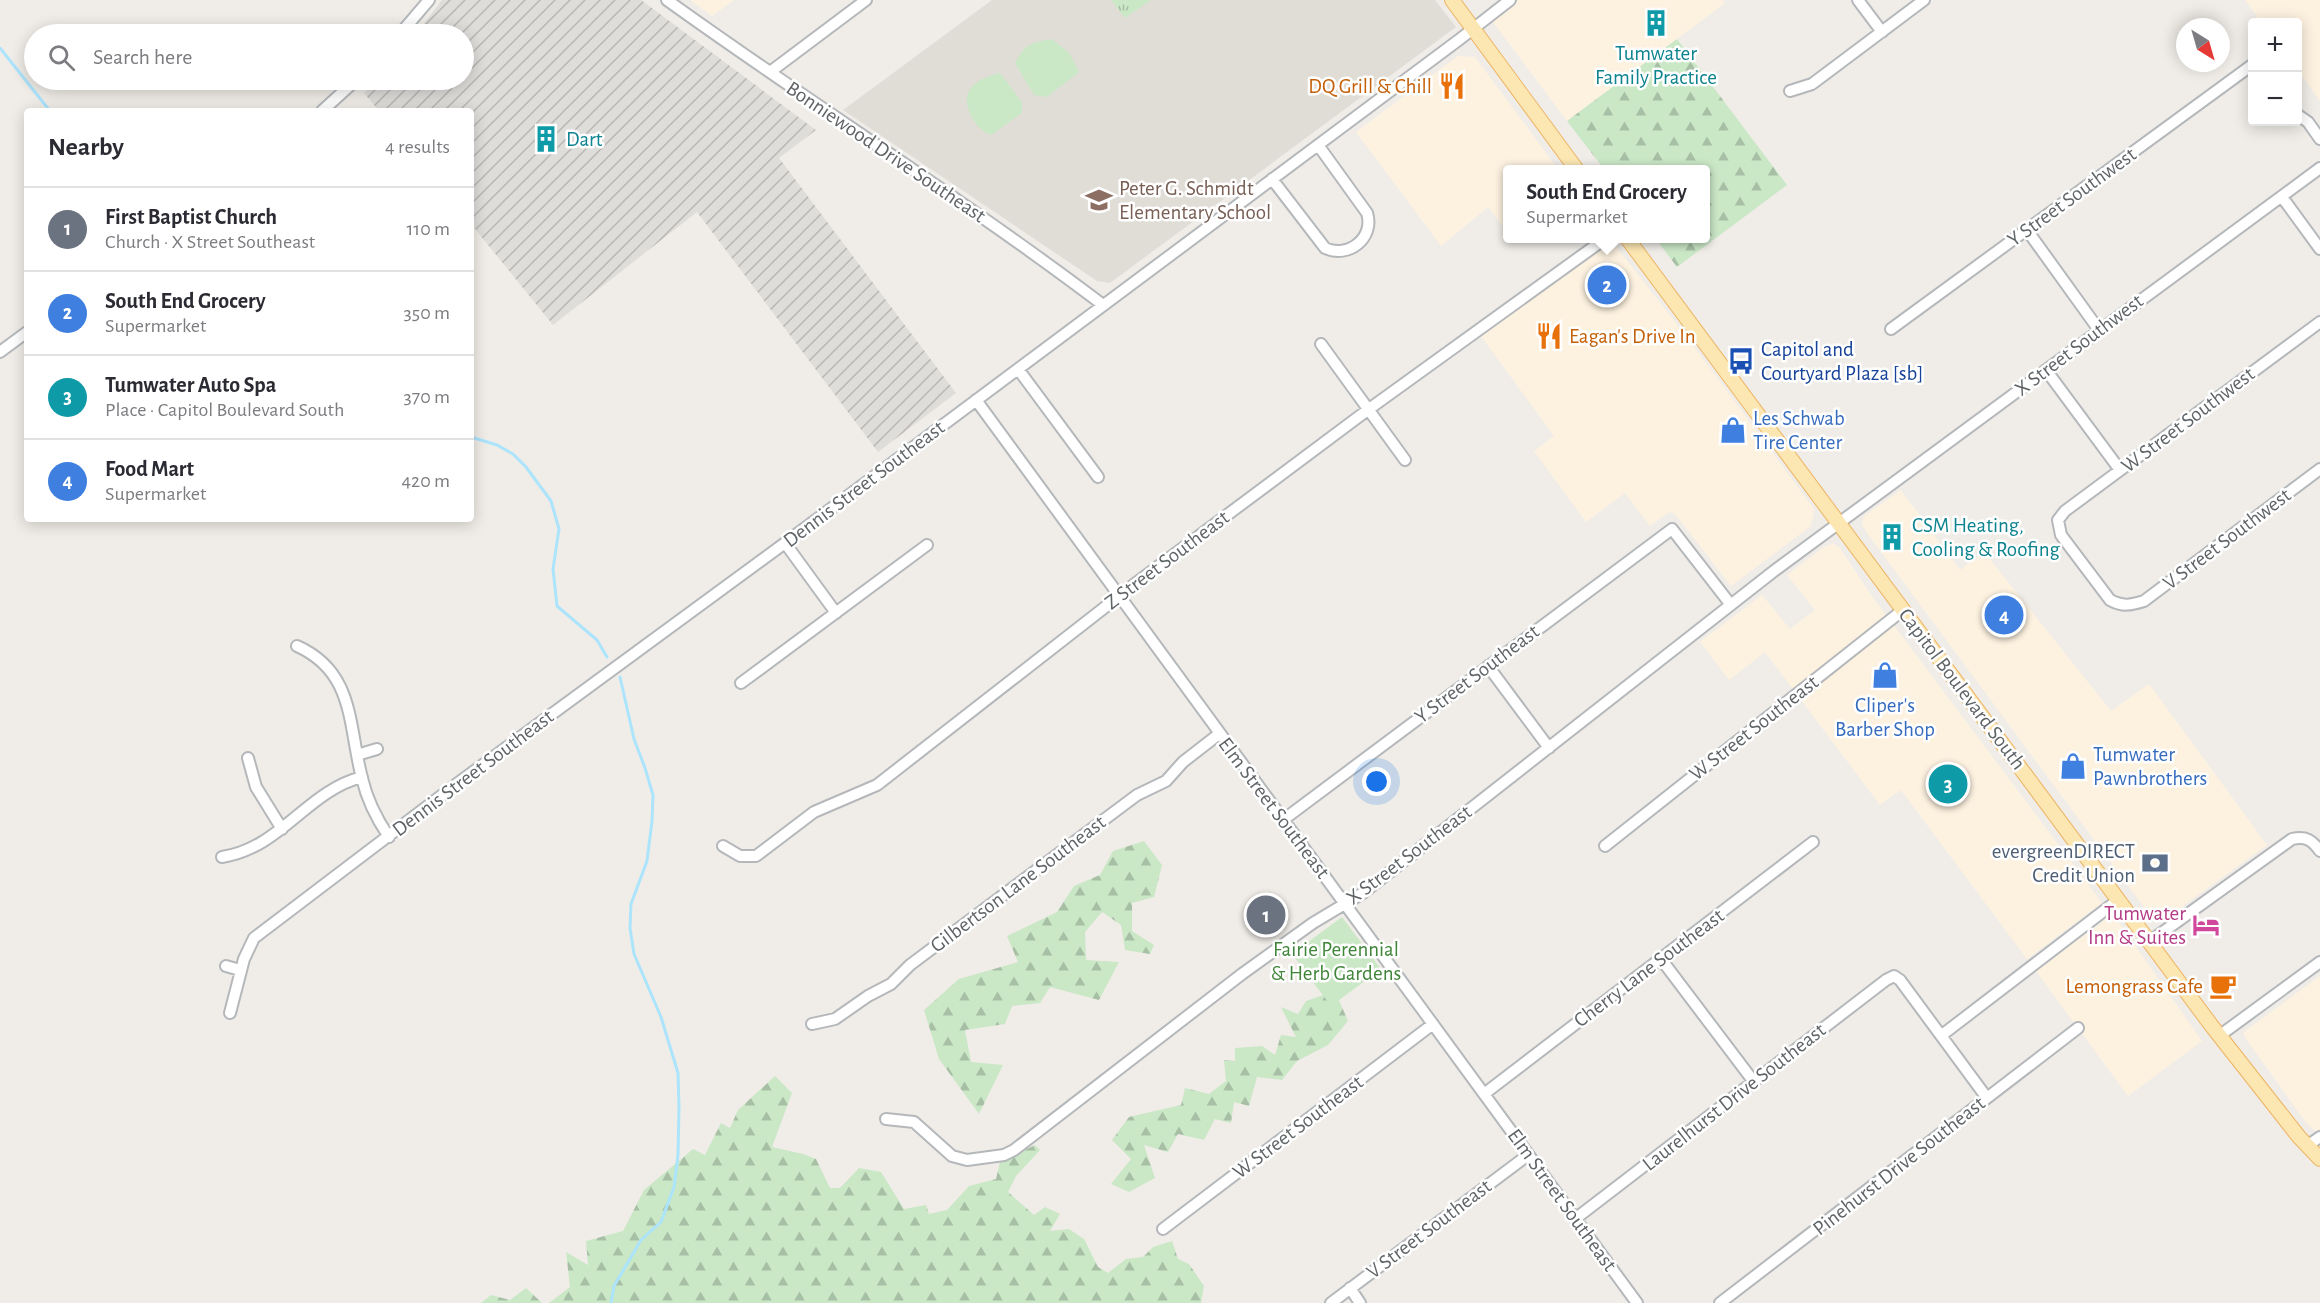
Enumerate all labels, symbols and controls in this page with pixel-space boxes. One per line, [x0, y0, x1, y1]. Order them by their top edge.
building icon: Tumwater Family Practice [1641, 8, 1671, 38]
north arrow [2176, 18, 2230, 72]
map controls [2248, 18, 2302, 126]
button: + [2248, 18, 2302, 72]
search box [24, 24, 474, 90]
icon: search [45, 41, 78, 74]
place label: Tumwater Family Practice [1595, 43, 1717, 88]
text: Search here [93, 46, 192, 68]
restaurant icon: DQ Grill & Chill [1437, 71, 1467, 101]
button: − [2248, 72, 2302, 126]
place label: DQ Grill & Chill [1308, 76, 1432, 97]
street label: Bonniewood Drive Southeast [783, 77, 990, 227]
building icon: Dart [531, 124, 561, 154]
place label: Dart [566, 129, 603, 150]
text: Nearby [48, 134, 124, 160]
text: 4 results [385, 137, 450, 157]
street label: Y Street Southwest [2004, 143, 2140, 251]
popup [1503, 165, 1710, 243]
place label: Peter G. Schmidt Elementary School [1119, 178, 1271, 223]
text: South End Grocery [1526, 181, 1687, 203]
school or university icon: Peter G. Schmidt Elementary School [1084, 185, 1114, 215]
text: First Baptist Church [105, 206, 277, 228]
text: Supermarket [1526, 207, 1628, 227]
text: 1 [64, 219, 71, 239]
text: 110 m [406, 219, 450, 239]
text: Church · X Street Southeast [105, 232, 315, 252]
pin: 2 [1588, 262, 1626, 308]
text: South End Grocery [105, 290, 266, 312]
street label: X Street Southwest [2011, 290, 2147, 400]
text: 2 [63, 303, 72, 323]
text: 350 m [404, 303, 450, 323]
text: Supermarket [105, 316, 206, 336]
restaurant icon: Eagan's Drive In [1534, 321, 1564, 351]
place label: Eagan's Drive In [1569, 326, 1695, 347]
place label: Capitol and Courtyard Plaza [sb] [1761, 339, 1923, 384]
bus stop icon: Capitol and Courtyard Plaza [sb] [1726, 346, 1756, 376]
street label: W Street Southwest [2117, 363, 2259, 477]
text: Tumwater Auto Spa [105, 374, 276, 396]
text: 3 [63, 387, 72, 407]
text: 370 m [404, 387, 450, 407]
text: Place · Capitol Boulevard South [105, 400, 344, 420]
place label: Les Schwab Tire Center [1753, 408, 1845, 453]
shop icon: Les Schwab Tire Center [1718, 415, 1748, 445]
street label: Dennis Street Southeast [779, 416, 949, 551]
text: Food Mart [105, 458, 194, 480]
text: 4 [62, 471, 73, 491]
text: 420 m [401, 471, 450, 491]
text: Supermarket [105, 484, 206, 504]
street label: V Street Southwest [2159, 484, 2295, 594]
street label: Z Street Southeast [1101, 506, 1233, 613]
place label: CSM Heating, Cooling & Roofing [1912, 515, 2061, 560]
building icon: CSM Heating, Cooling & Roofing [1877, 522, 1907, 552]
pin: 4 [1984, 592, 2024, 638]
street label: Capitol Boulevard South [1895, 604, 2029, 774]
street label: Y Street Southeast [1411, 620, 1543, 727]
shop icon: Cliper's Barber Shop [1870, 660, 1900, 690]
street label: W Street Southeast [1686, 671, 1823, 785]
place label: Cliper's Barber Shop [1835, 695, 1935, 740]
street label: Dennis Street Southeast [388, 705, 558, 840]
street label: Elm Street Southeast [1214, 734, 1334, 883]
place label: Tumwater Pawnbrothers [2093, 744, 2207, 789]
shop icon: Tumwater Pawnbrothers [2058, 751, 2088, 781]
pin: 3 [1928, 762, 1968, 806]
your location [1362, 767, 1391, 796]
street label: X Street Southeast [1342, 801, 1476, 909]
street label: Gilbertson Lane Southeast [927, 811, 1110, 957]
place label: evergreenDIRECT Credit Union [1992, 841, 2135, 886]
bank icon: evergreenDIRECT Credit Union [2140, 848, 2170, 878]
pin: 1 [1246, 892, 1286, 938]
place label: Tumwater Inn & Suites [2088, 903, 2186, 948]
street label: Cherry Lane Southeast [1570, 905, 1728, 1031]
hotel icon: Tumwater Inn & Suites [2191, 910, 2221, 940]
park label: Fairie Perennial & Herb Gardens [1271, 939, 1401, 984]
cafe icon: Lemongrass Cafe [2208, 971, 2238, 1001]
place label: Lemongrass Cafe [2066, 976, 2203, 997]
street label: Laurelhurst Drive Southeast [1639, 1019, 1830, 1175]
street label: W Street Southeast [1229, 1071, 1367, 1183]
street label: Pinehurst Drive Southeast [1809, 1092, 1989, 1239]
street label: Elm Street Southeast [1503, 1125, 1621, 1275]
street label: V Street Southeast [1363, 1175, 1496, 1283]

